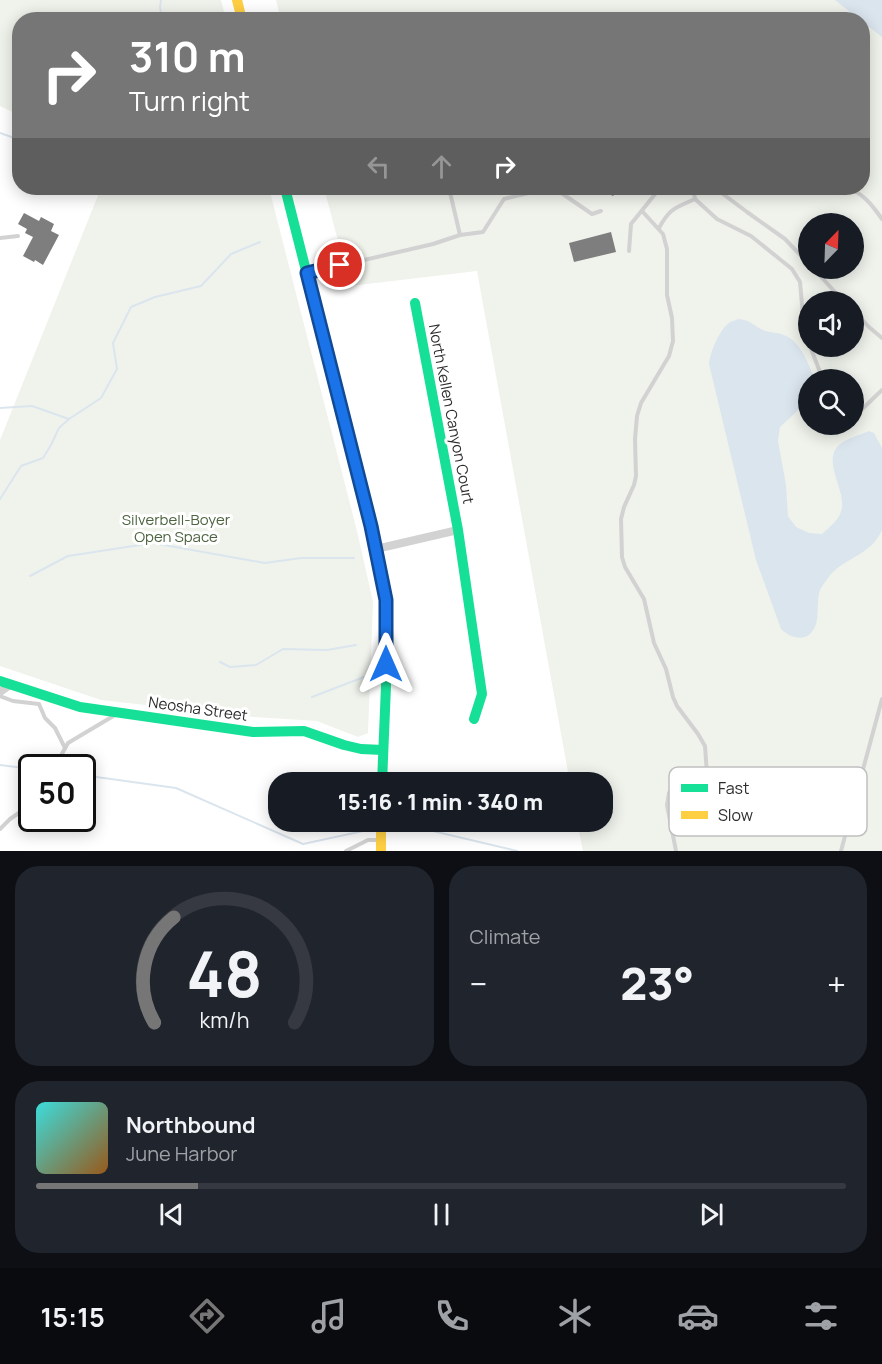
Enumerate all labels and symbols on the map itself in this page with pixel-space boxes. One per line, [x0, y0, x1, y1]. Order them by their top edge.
north arrow [798, 213, 864, 279]
pin [314, 239, 365, 290]
street label: North Kellen Canyon Court [424, 322, 479, 506]
park label: Silverbell-Boyer Open Space [122, 509, 231, 547]
position arrow [354, 632, 418, 696]
street label: Neosha Street [147, 691, 249, 726]
speed limit sign: 50 [18, 754, 96, 832]
legend [669, 767, 867, 836]
text: Fast [718, 777, 749, 799]
text: Slow [718, 804, 753, 826]

